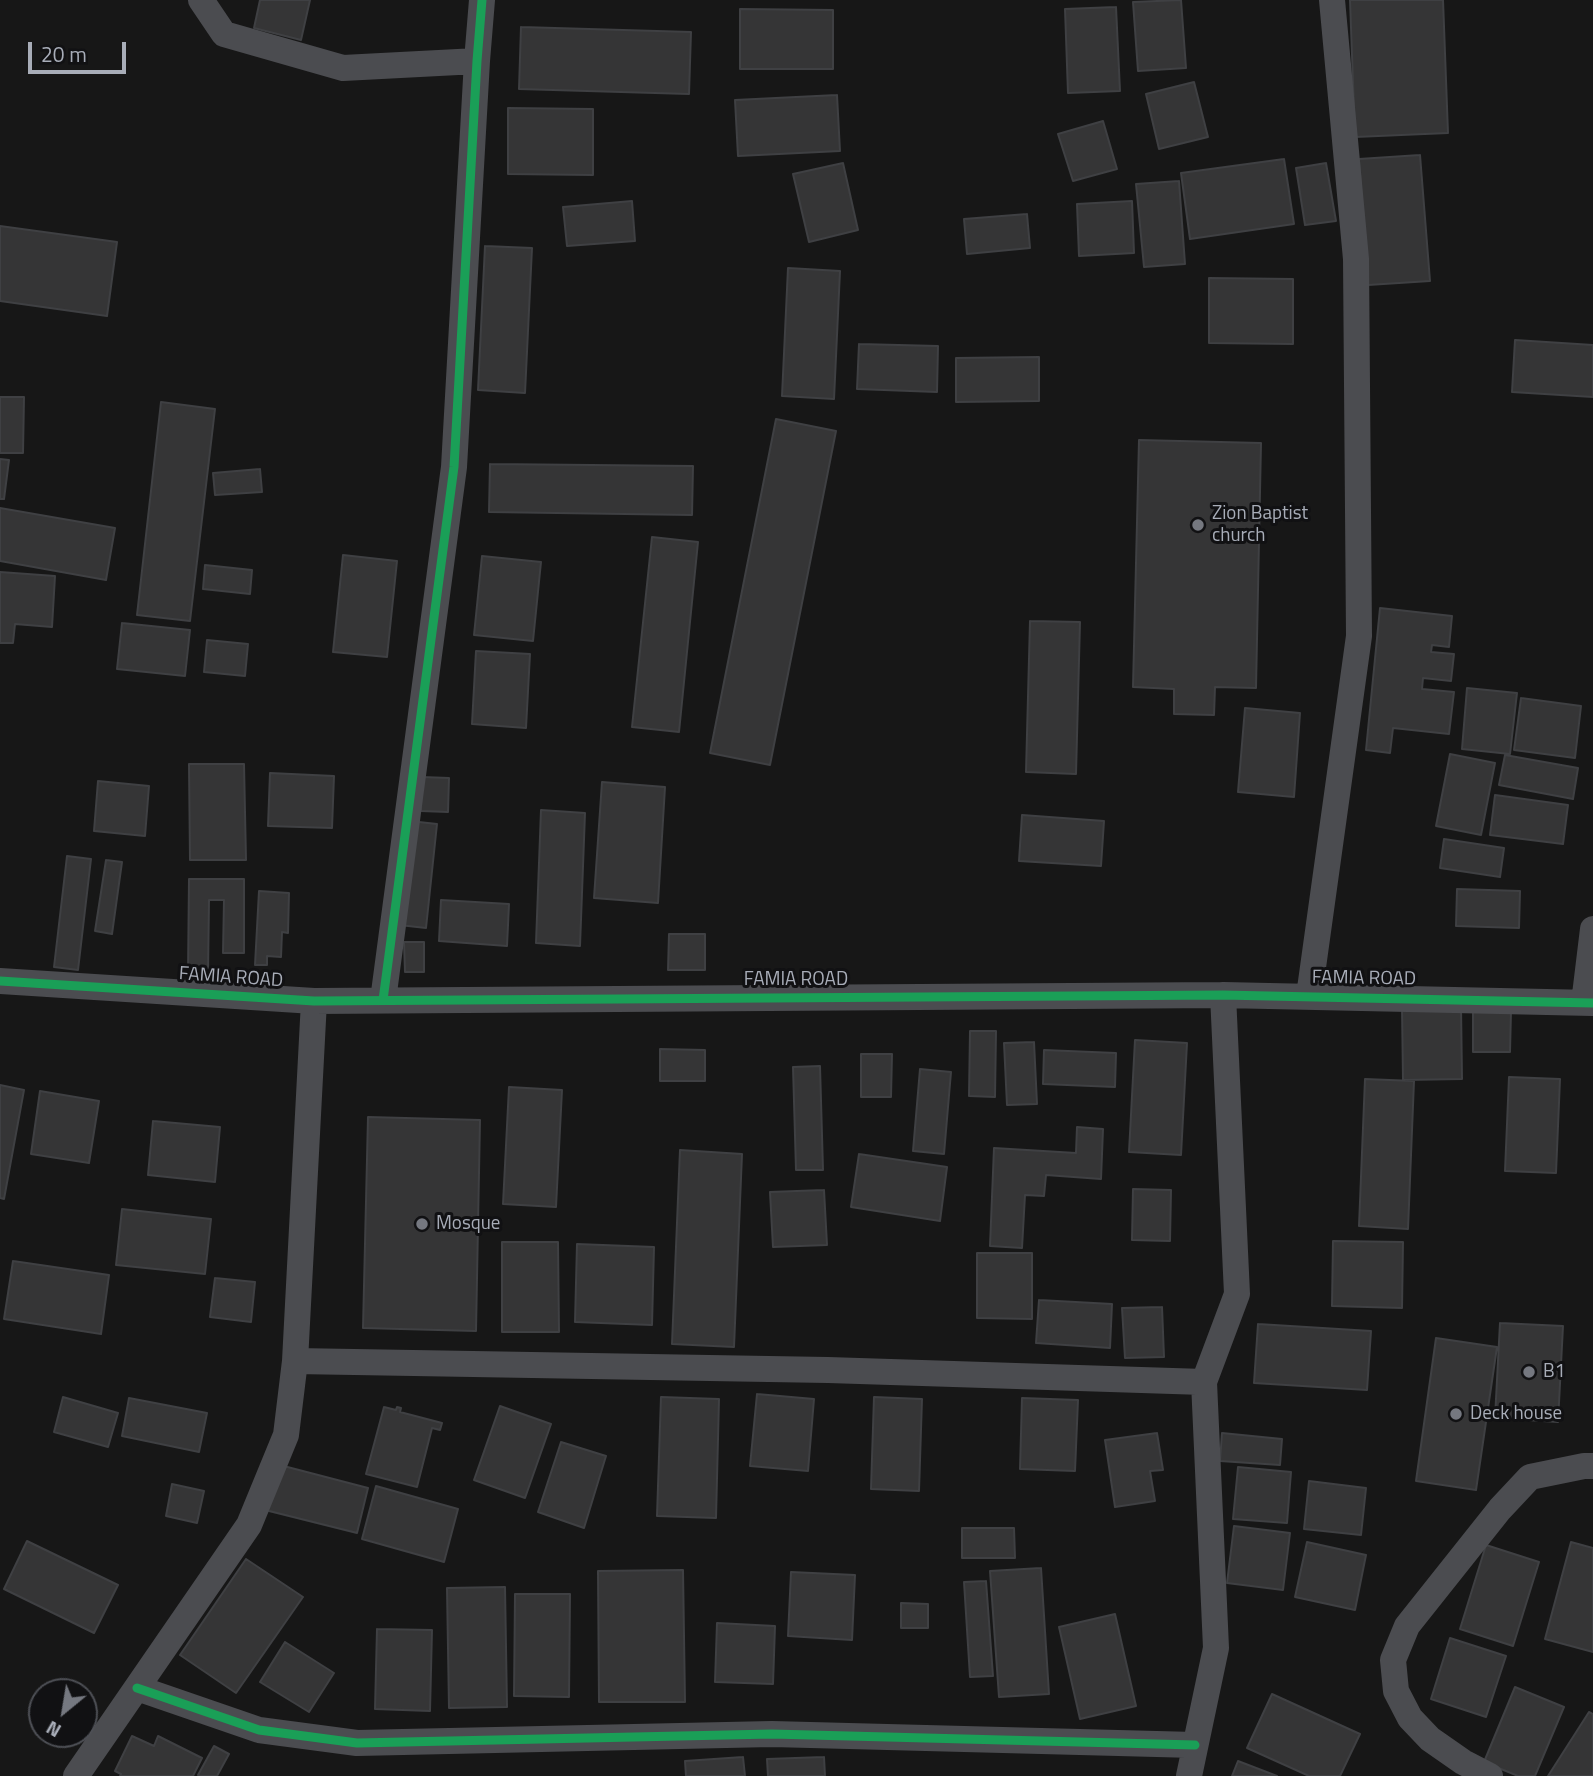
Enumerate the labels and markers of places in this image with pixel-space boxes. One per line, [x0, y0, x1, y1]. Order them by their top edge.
place label: Zion Baptist church [1212, 503, 1308, 547]
marker: Zion Baptist church [1190, 517, 1206, 533]
place label: Mosque [436, 1213, 500, 1235]
marker: Mosque [414, 1216, 430, 1232]
place label: B1 [1543, 1361, 1565, 1383]
marker: B1 [1521, 1364, 1537, 1380]
place label: Deck house [1470, 1403, 1562, 1425]
marker: Deck house [1448, 1406, 1464, 1422]

